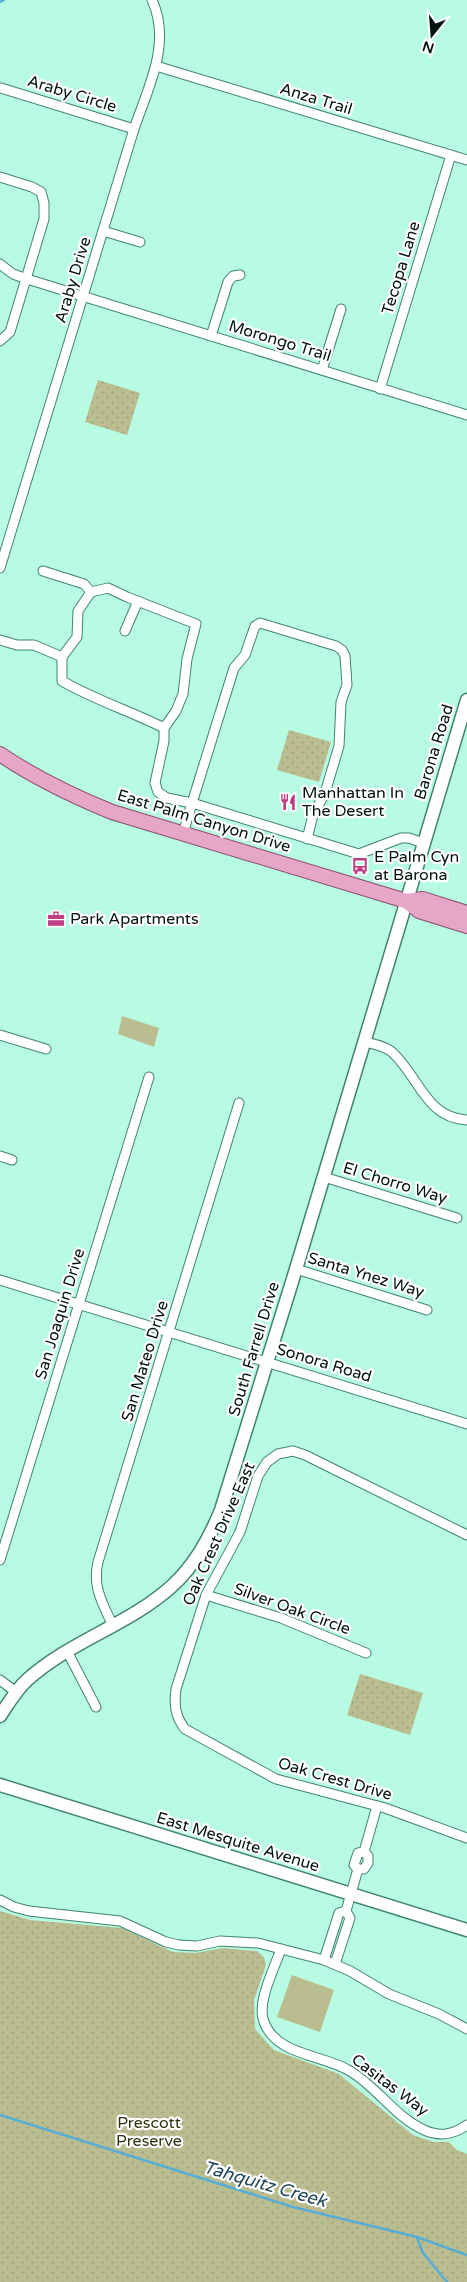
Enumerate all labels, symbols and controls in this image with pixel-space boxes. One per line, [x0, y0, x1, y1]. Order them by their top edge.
north arrow [407, 10, 457, 60]
text: N [420, 37, 436, 57]
street label: Araby Circle [25, 71, 119, 117]
street label: Anza Trail [277, 79, 355, 119]
street label: Tecopa Lane [377, 219, 425, 317]
street label: Araby Drive [50, 234, 96, 326]
street label: Morongo Trail [226, 316, 334, 366]
street label: Barona Road [410, 702, 458, 802]
place label: Manhattan In The Desert [302, 783, 404, 821]
street label: East Palm Canyon Drive [115, 785, 293, 857]
restaurant icon: Manhattan In The Desert [278, 792, 298, 812]
place label: E Palm Cyn at Barona [374, 847, 459, 885]
bus stop icon: E Palm Cyn at Barona [350, 856, 370, 876]
office icon: Park Apartments [46, 909, 66, 929]
place label: Park Apartments [70, 909, 199, 929]
street label: El Chorro Way [341, 1158, 450, 1208]
street label: San Joaquin Drive [31, 1246, 89, 1382]
street label: Santa Ynez Way [305, 1248, 427, 1302]
street label: South Farrell Drive [224, 1279, 284, 1419]
street label: San Mateo Drive [117, 1298, 173, 1424]
street label: Sonora Road [274, 1339, 374, 1387]
street label: Oak Crest Drive East [178, 1459, 260, 1609]
street label: Silver Oak Circle [231, 1579, 353, 1639]
street label: Oak Crest Drive [276, 1753, 394, 1805]
street label: East Mesquite Avenue [154, 1808, 322, 1876]
street label: Casitas Way [347, 2049, 433, 2121]
park label: Prescott Preserve [116, 2113, 182, 2151]
water label: Tahquitz Creek [201, 2156, 330, 2212]

